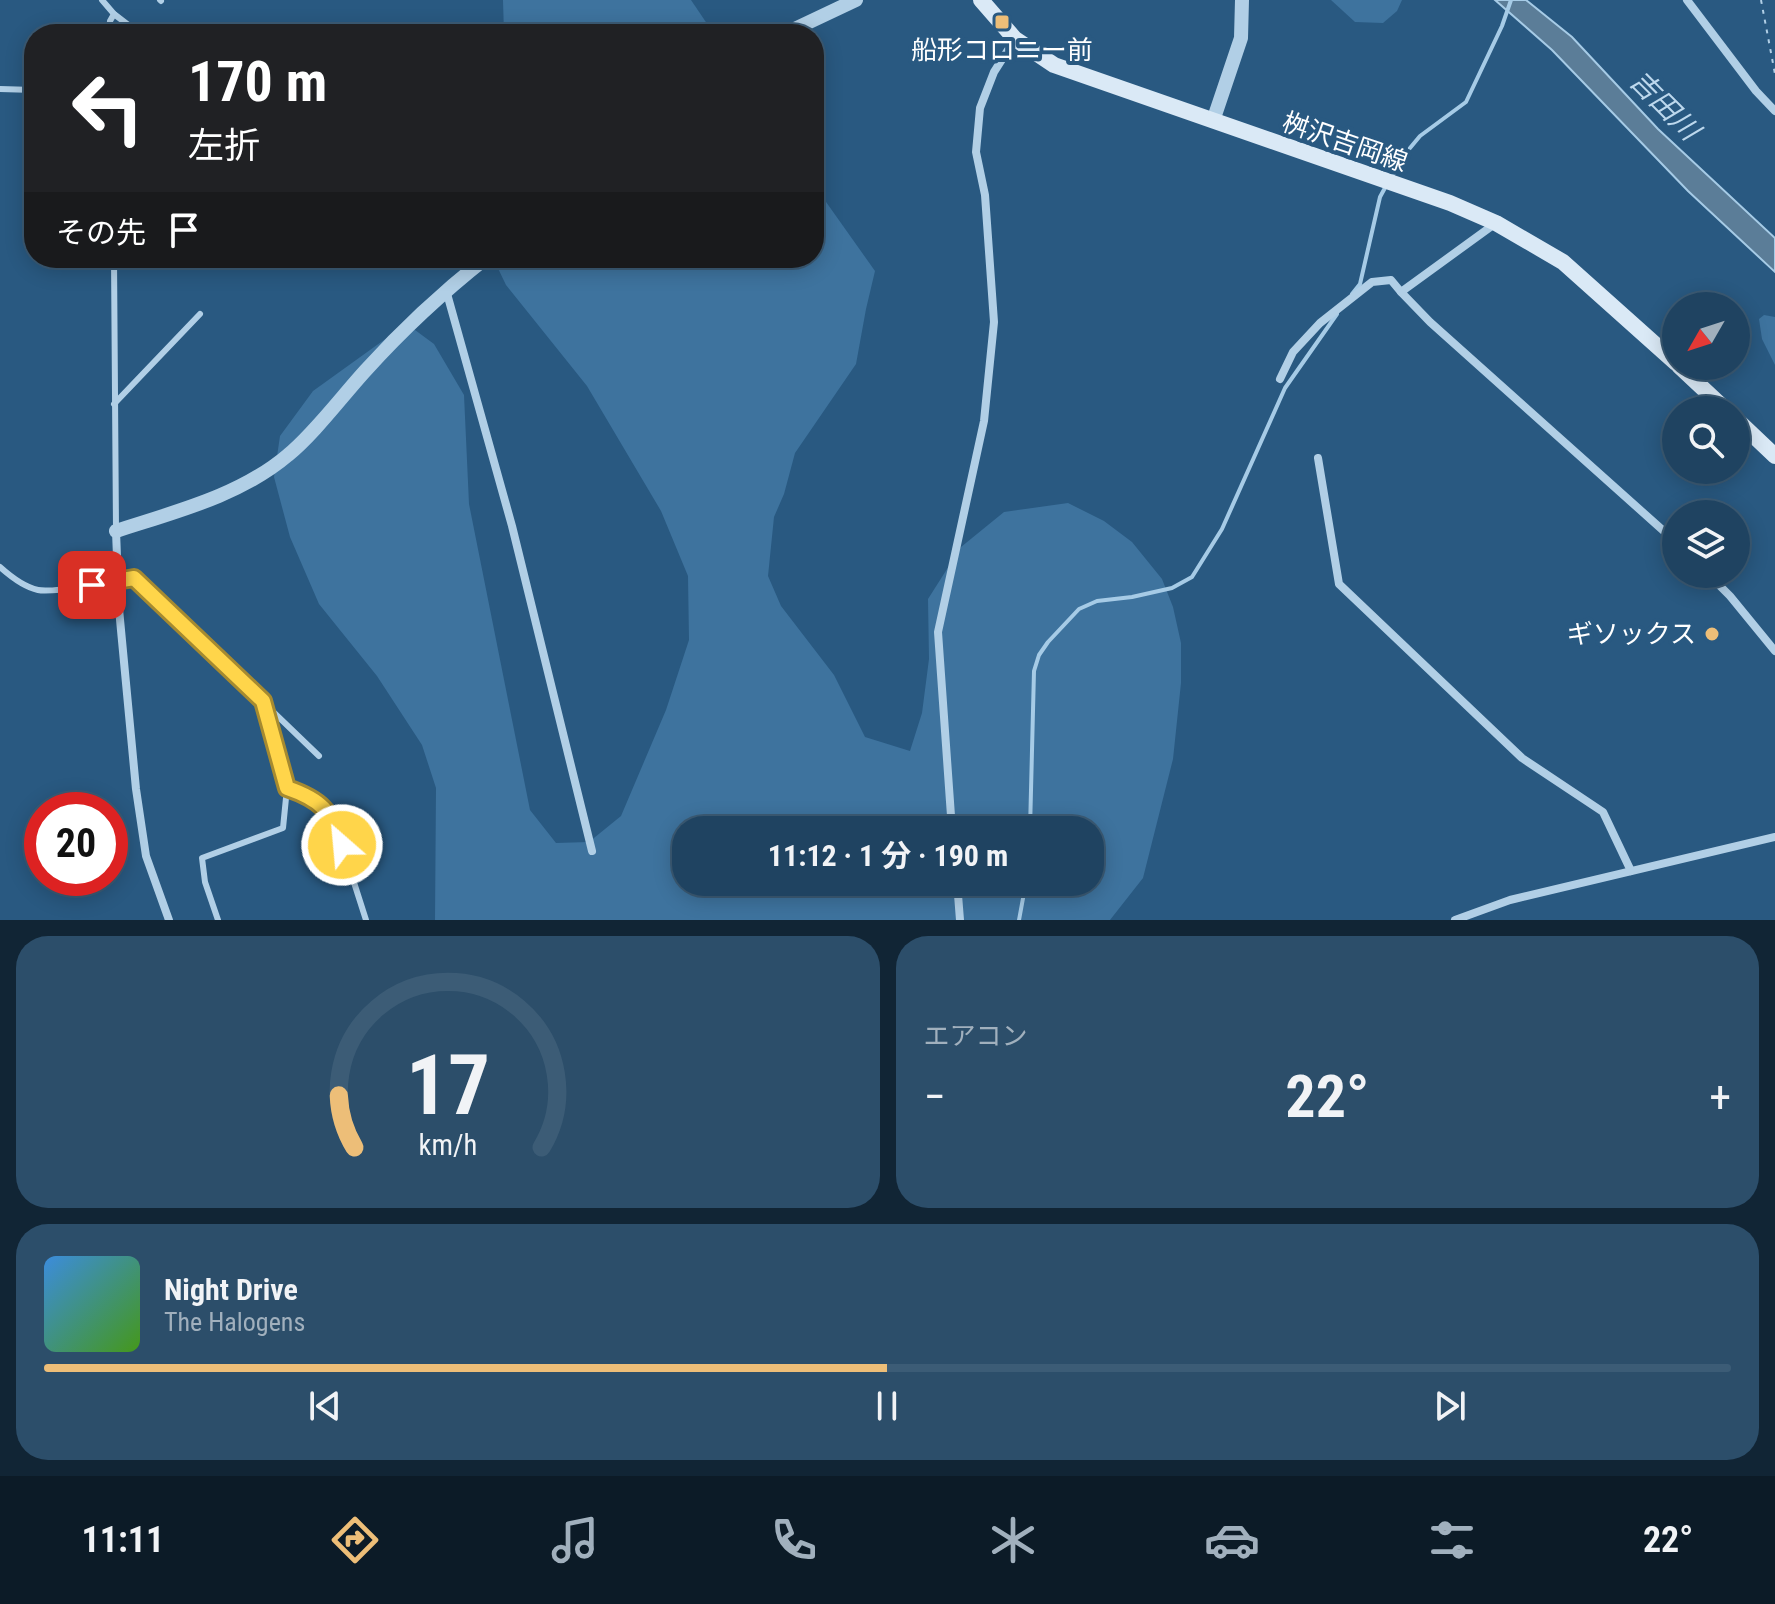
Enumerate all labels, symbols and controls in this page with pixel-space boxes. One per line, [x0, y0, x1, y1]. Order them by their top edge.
marker: 船形コロニー前 [993, 13, 1011, 31]
place label: 船形コロニー前 [911, 35, 1093, 65]
text: 170 m [188, 49, 327, 115]
icon: left [56, 56, 160, 160]
water label: 吉田川 [1623, 64, 1708, 149]
street label: 桝沢吉岡線 [1279, 107, 1411, 177]
text: 左折 [188, 125, 260, 167]
icon: arrive [162, 208, 206, 252]
text: その先 [56, 215, 146, 250]
north arrow [1662, 292, 1750, 380]
map controls [1662, 292, 1750, 588]
button: search [1662, 396, 1750, 484]
button: layers [1662, 500, 1750, 588]
pin [58, 551, 126, 619]
icon: arrive [70, 563, 114, 607]
place label: ギソックス [1567, 619, 1696, 649]
marker: ギソックス [1703, 625, 1721, 643]
speed limit sign: 20 [24, 792, 128, 896]
position arrow [300, 803, 384, 887]
text: 11:12 · 1 分 · 190 m [768, 838, 1008, 873]
text: エアコン [924, 1021, 1028, 1051]
text: 17 [406, 1037, 490, 1134]
text: 22° [1285, 1061, 1369, 1132]
text: − [924, 1071, 946, 1123]
text: + [1709, 1071, 1731, 1123]
text: km/h [418, 1128, 477, 1162]
text: Night Drive [164, 1272, 298, 1307]
text: The Halogens [164, 1307, 305, 1337]
icon: previous [303, 1384, 347, 1428]
icon: pause [865, 1384, 909, 1428]
icon: next [1428, 1384, 1472, 1428]
icon: directions [327, 1512, 383, 1568]
icon: music [547, 1512, 603, 1568]
icon: phone [766, 1512, 822, 1568]
icon: climate [985, 1512, 1041, 1568]
icon: car [1204, 1512, 1260, 1568]
icon: filters [1424, 1512, 1480, 1568]
text: 11:11 [82, 1519, 164, 1561]
text: 22° [1643, 1519, 1693, 1561]

